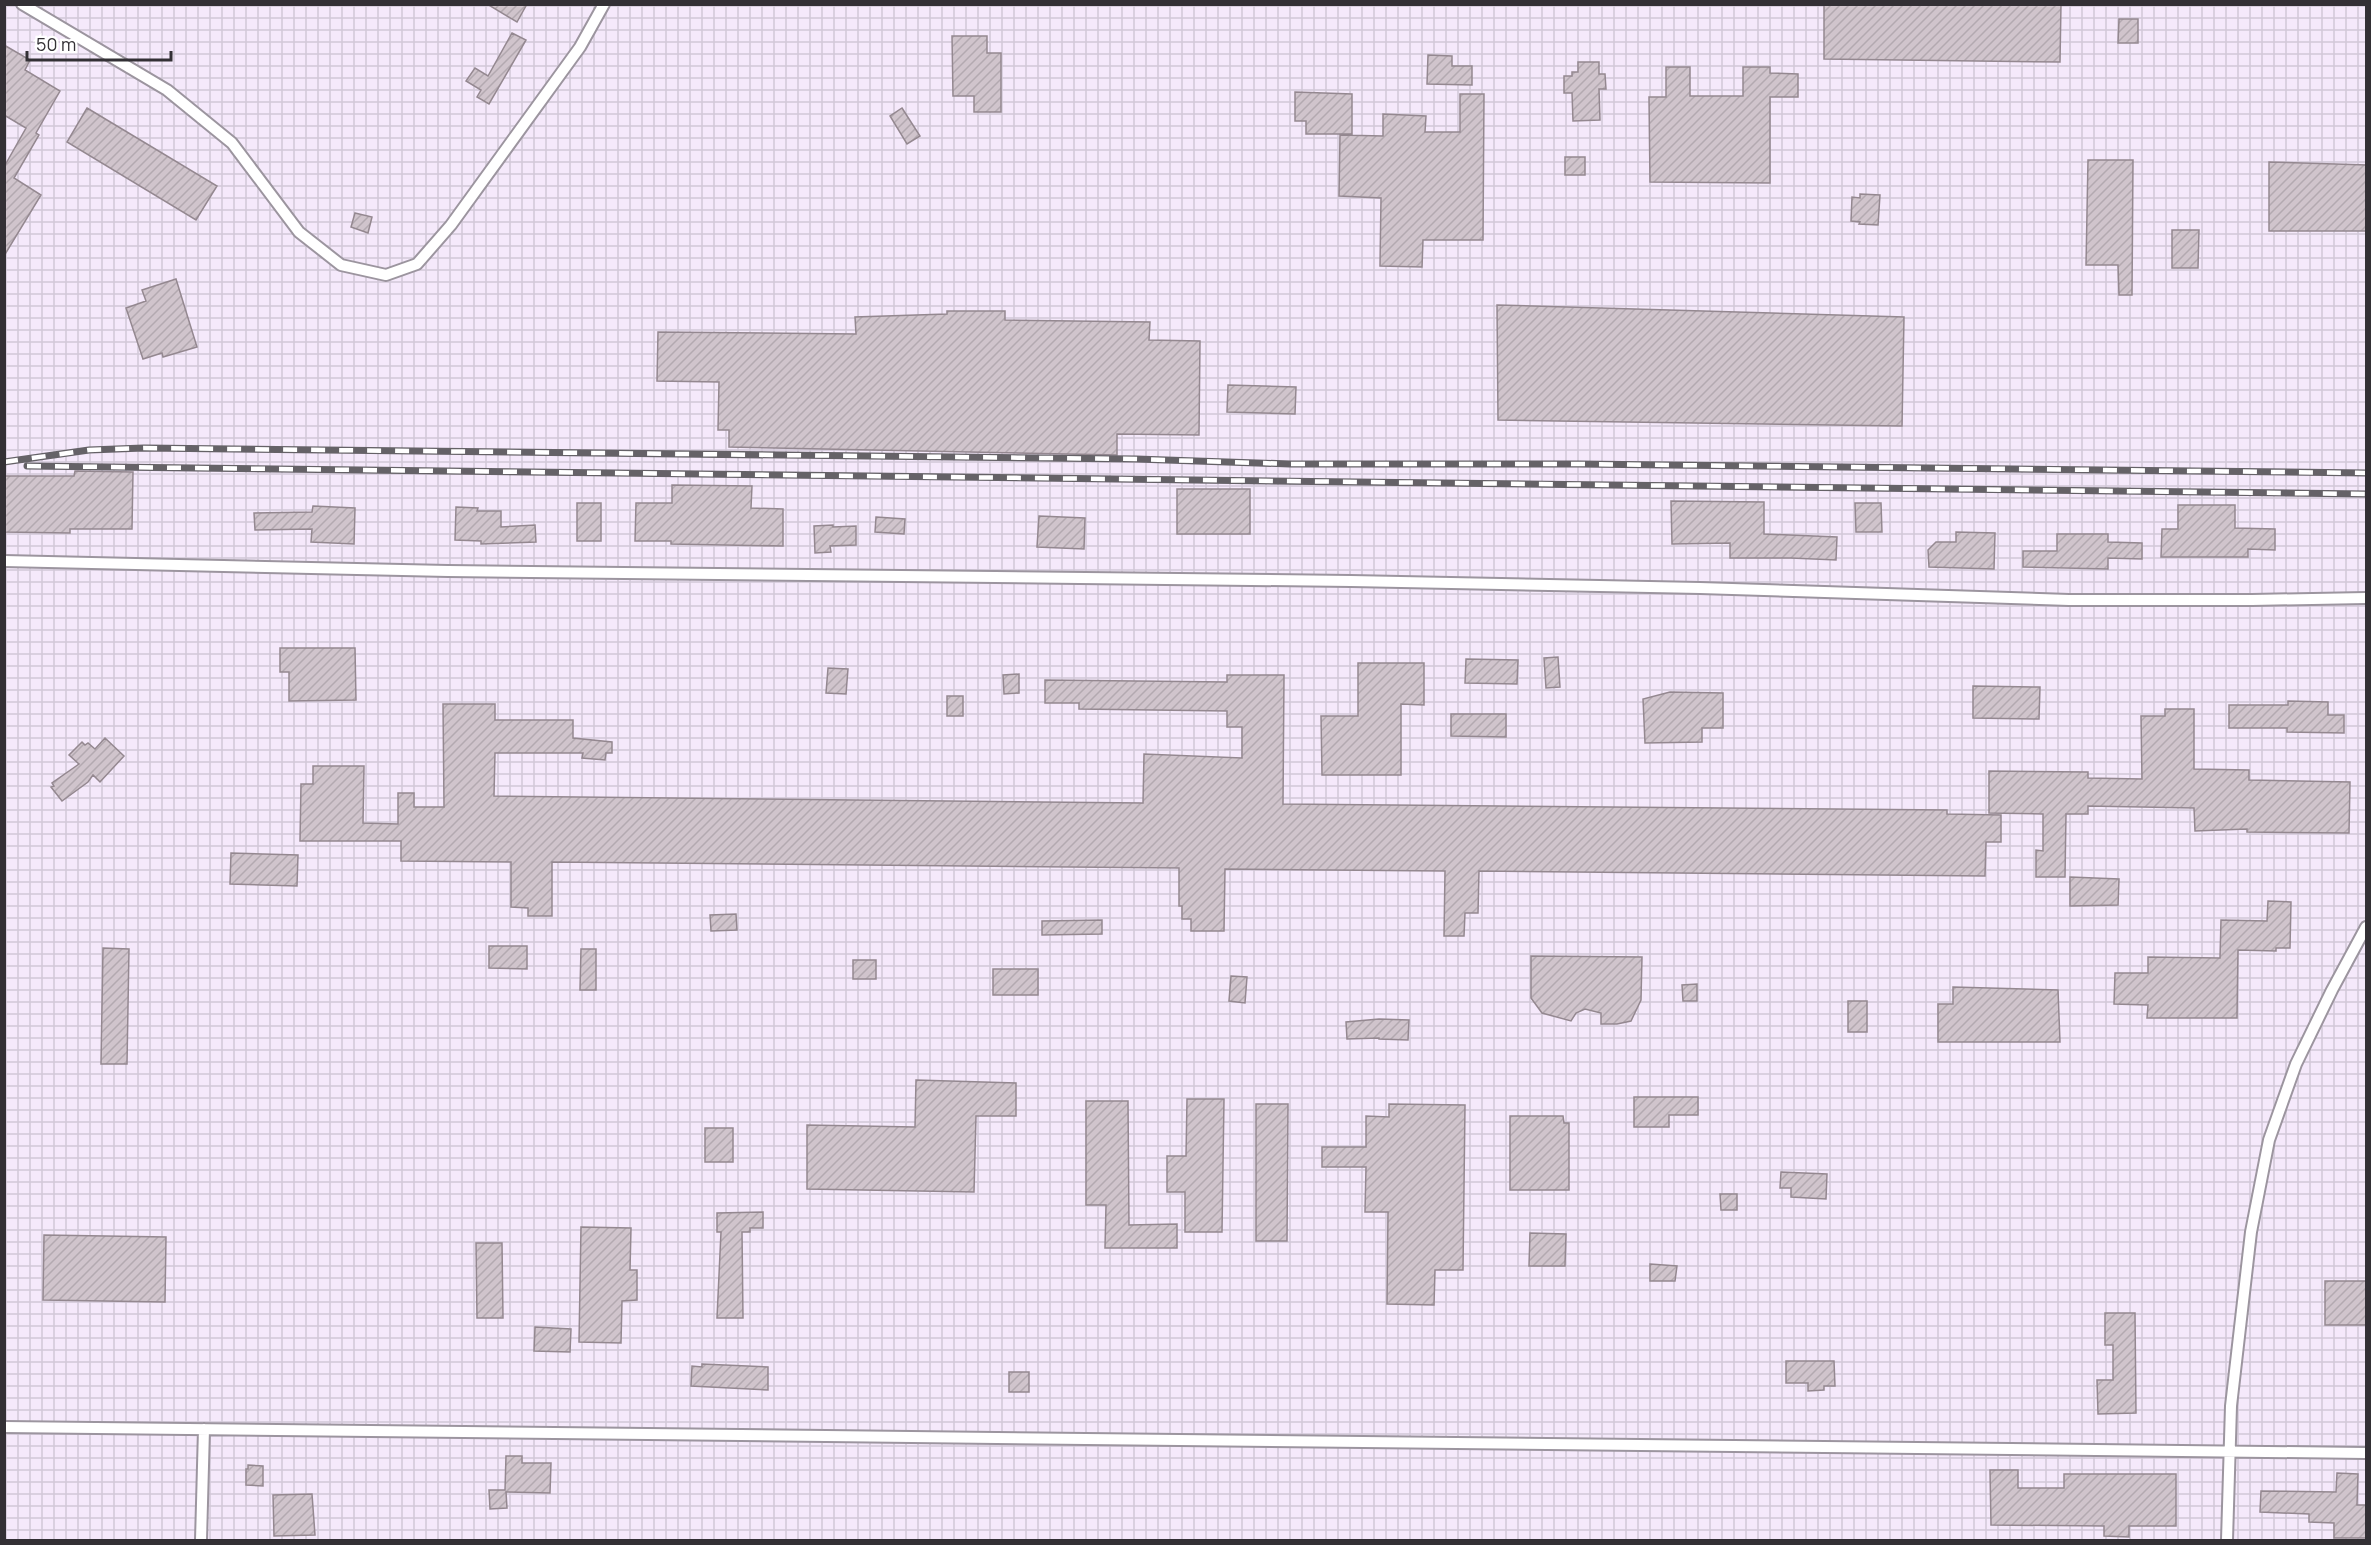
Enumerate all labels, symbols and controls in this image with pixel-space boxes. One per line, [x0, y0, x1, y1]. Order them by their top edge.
scale bar [27, 24, 171, 62]
text: 50 m [36, 32, 76, 56]

